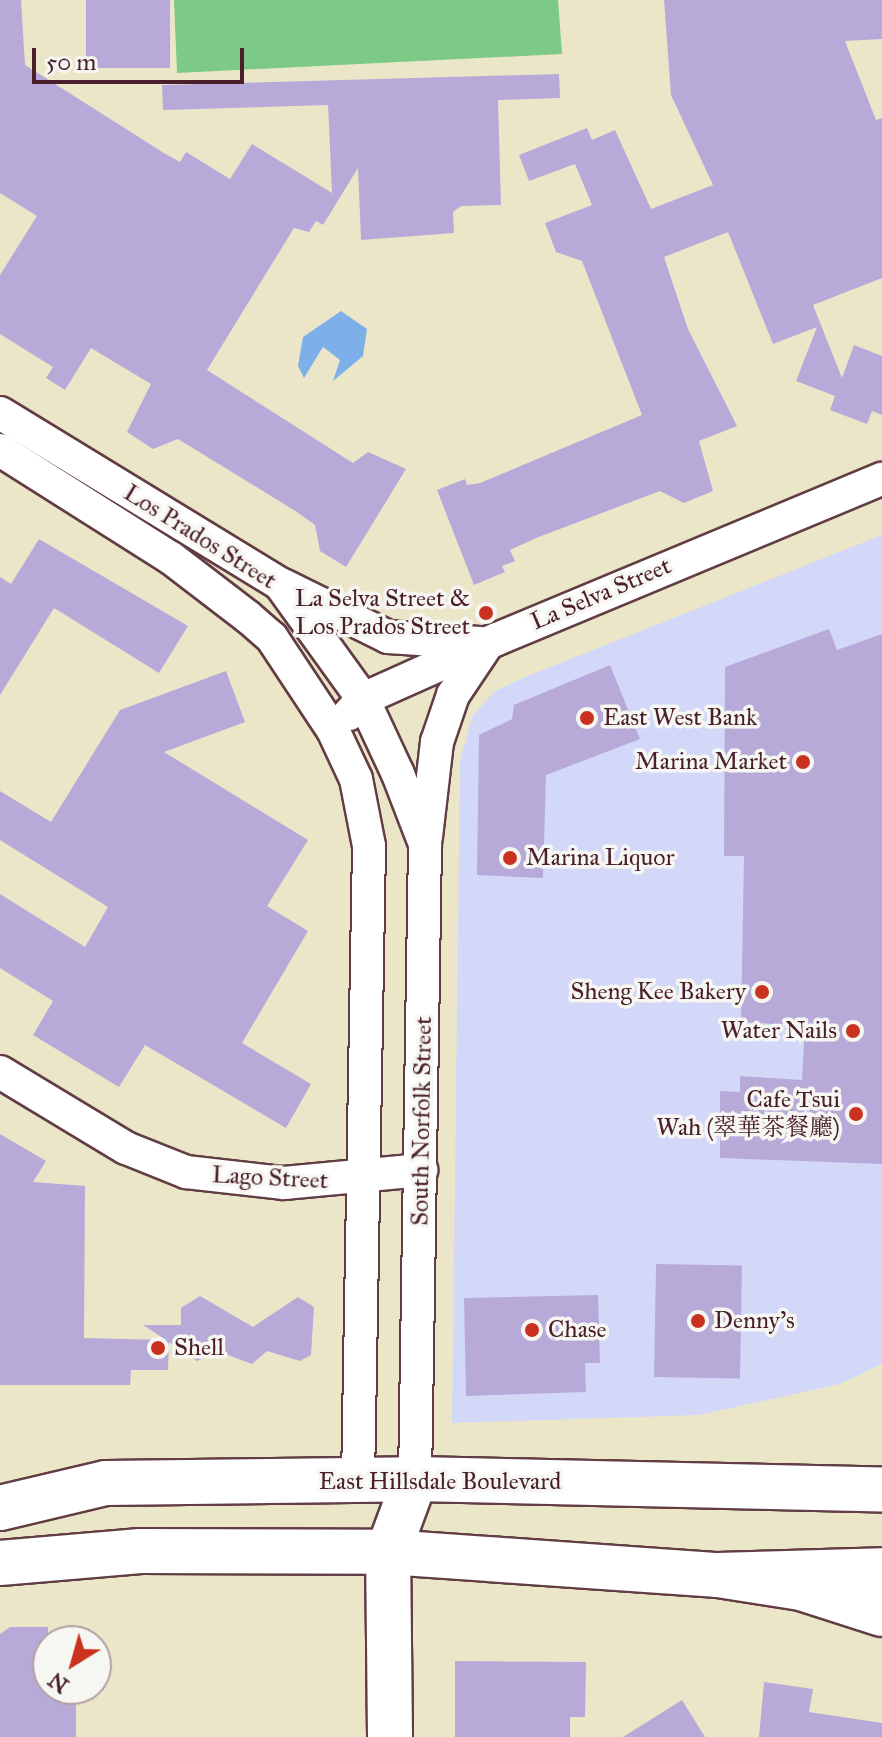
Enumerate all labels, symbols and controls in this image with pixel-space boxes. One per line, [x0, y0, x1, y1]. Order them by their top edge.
scale bar [36, 32, 248, 82]
text: 50 m [46, 47, 96, 77]
street label: Los Prados Street [118, 479, 282, 595]
street label: La Selva Street [527, 552, 675, 636]
place label: La Selva Street & Los Prados Street [295, 585, 470, 641]
marker: La Selva Street & Los Prados Street [477, 604, 495, 622]
place label: East West Bank [603, 704, 757, 732]
marker: East West Bank [578, 709, 596, 727]
place label: Marina Market [635, 748, 787, 776]
marker: Marina Market [794, 753, 812, 771]
place label: Marina Liquor [526, 844, 674, 872]
marker: Marina Liquor [501, 849, 519, 867]
place label: Sheng Kee Bakery [570, 978, 746, 1006]
marker: Sheng Kee Bakery [753, 983, 771, 1001]
street label: South Norfolk Street [406, 1016, 438, 1226]
place label: Water Nails [721, 1017, 837, 1045]
marker: Water Nails [844, 1022, 862, 1040]
place label: Cafe Tsui Wah (翠華茶餐廳) [656, 1086, 840, 1142]
marker: Cafe Tsui Wah (翠華茶餐廳) [847, 1105, 865, 1123]
street label: Lago Street [211, 1161, 329, 1195]
place label: Denny's [714, 1307, 795, 1335]
marker: Denny's [689, 1312, 707, 1330]
place label: Chase [548, 1316, 607, 1344]
marker: Chase [523, 1321, 541, 1339]
place label: Shell [174, 1334, 224, 1362]
marker: Shell [149, 1339, 167, 1357]
street label: East Hillsdale Boulevard [319, 1468, 561, 1496]
north arrow [32, 1625, 112, 1705]
text: N [43, 1667, 74, 1699]

